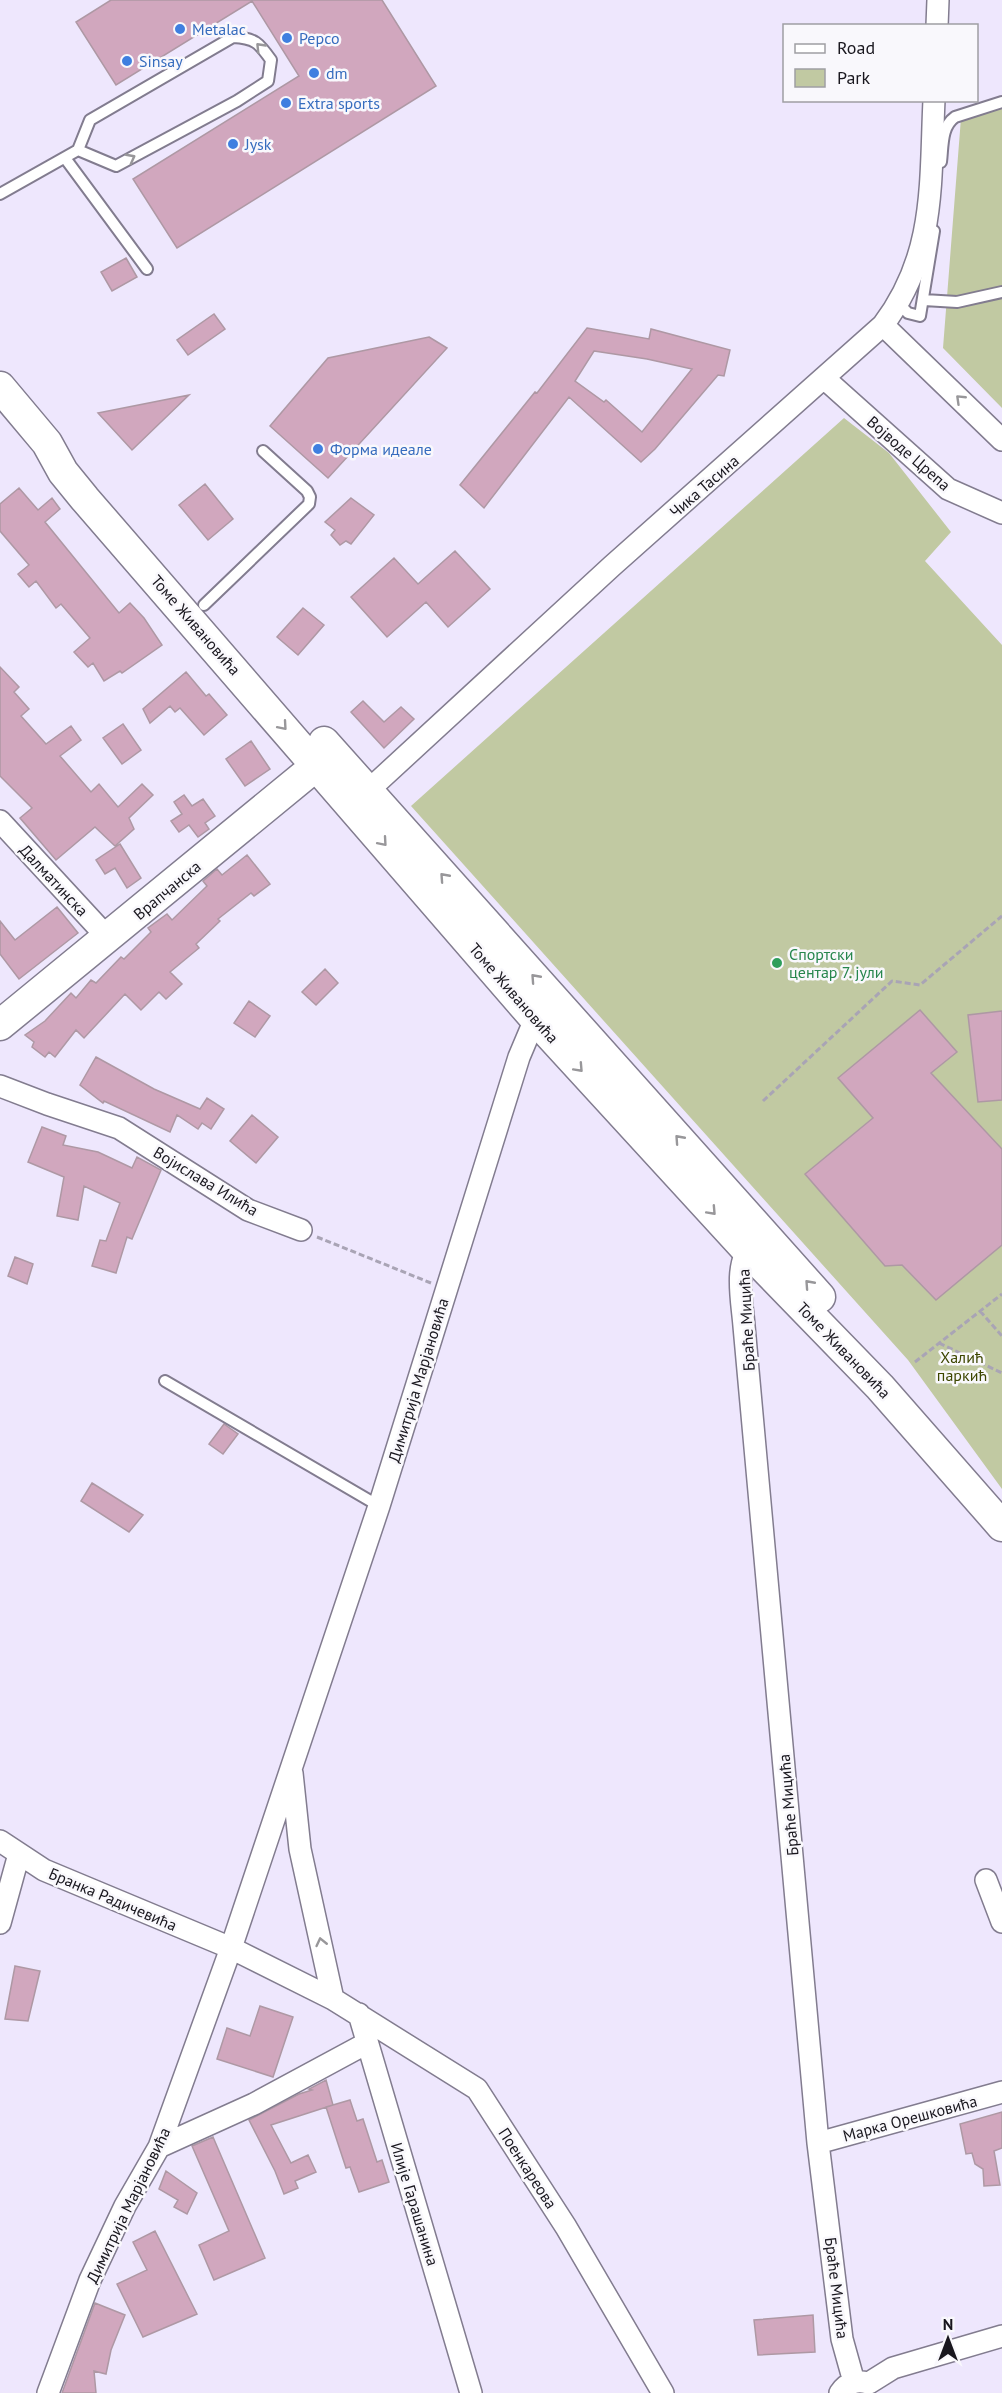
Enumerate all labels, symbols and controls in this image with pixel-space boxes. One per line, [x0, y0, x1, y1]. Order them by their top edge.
place label: Metalac [192, 19, 246, 39]
marker: Metalac [173, 22, 187, 36]
legend [783, 24, 978, 102]
place label: Pepco [299, 28, 340, 48]
marker: Pepco [280, 31, 294, 45]
text: Road [837, 36, 875, 59]
one-way arrow [256, 44, 267, 54]
place label: Sinsay [139, 51, 183, 71]
marker: Sinsay [120, 54, 134, 68]
place label: dm [326, 63, 348, 83]
marker: dm [307, 66, 321, 80]
text: Park [837, 66, 870, 89]
place label: Extra sports [298, 93, 380, 113]
marker: Extra sports [279, 96, 293, 110]
place label: Jysk [244, 134, 272, 154]
marker: Jysk [226, 137, 240, 151]
one-way arrow [125, 154, 136, 165]
one-way arrow [956, 396, 967, 407]
street label: Војводе Црепа [863, 411, 955, 495]
place label: Форма идеале [330, 439, 432, 459]
marker: Форма идеале [311, 442, 325, 456]
street label: Чика Тасина [665, 450, 743, 522]
street label: Томе Живановића [147, 571, 245, 679]
one-way arrow [276, 719, 287, 730]
one-way arrow [376, 835, 387, 846]
street label: Далматинска [15, 840, 93, 920]
street label: Врапчанска [129, 856, 205, 924]
one-way arrow [440, 873, 451, 884]
street label: Томе Живановића [465, 939, 563, 1047]
place label: Спортски центар 7. јули [789, 944, 883, 982]
marker: Спортски центар 7. јули [770, 956, 784, 970]
one-way arrow [531, 974, 542, 985]
one-way arrow [572, 1061, 583, 1072]
one-way arrow [675, 1135, 686, 1146]
street label: Војислава Илића [150, 1142, 262, 1220]
one-way arrow [705, 1205, 716, 1215]
street label: Браће Мицића [733, 1268, 759, 1372]
one-way arrow [805, 1281, 816, 1291]
street label: Димитрија Марјановића [383, 1295, 453, 1465]
street label: Томе Живановића [793, 1298, 895, 1402]
park label: Халић паркић [937, 1347, 987, 1385]
street label: Браће Мицића [774, 1753, 802, 1857]
street label: Бранка Радичевића [46, 1863, 180, 1935]
one-way arrow [315, 1937, 328, 1947]
street label: Марка Орешковића [841, 2090, 979, 2146]
street label: Димитрија Марјановића [82, 2124, 174, 2286]
street label: Поенкареова [494, 2124, 562, 2212]
street label: Илије Гарашанина [387, 2140, 443, 2268]
street label: Браће Мицића [821, 2236, 853, 2340]
north arrow [918, 2309, 978, 2369]
text: N [943, 2314, 953, 2334]

